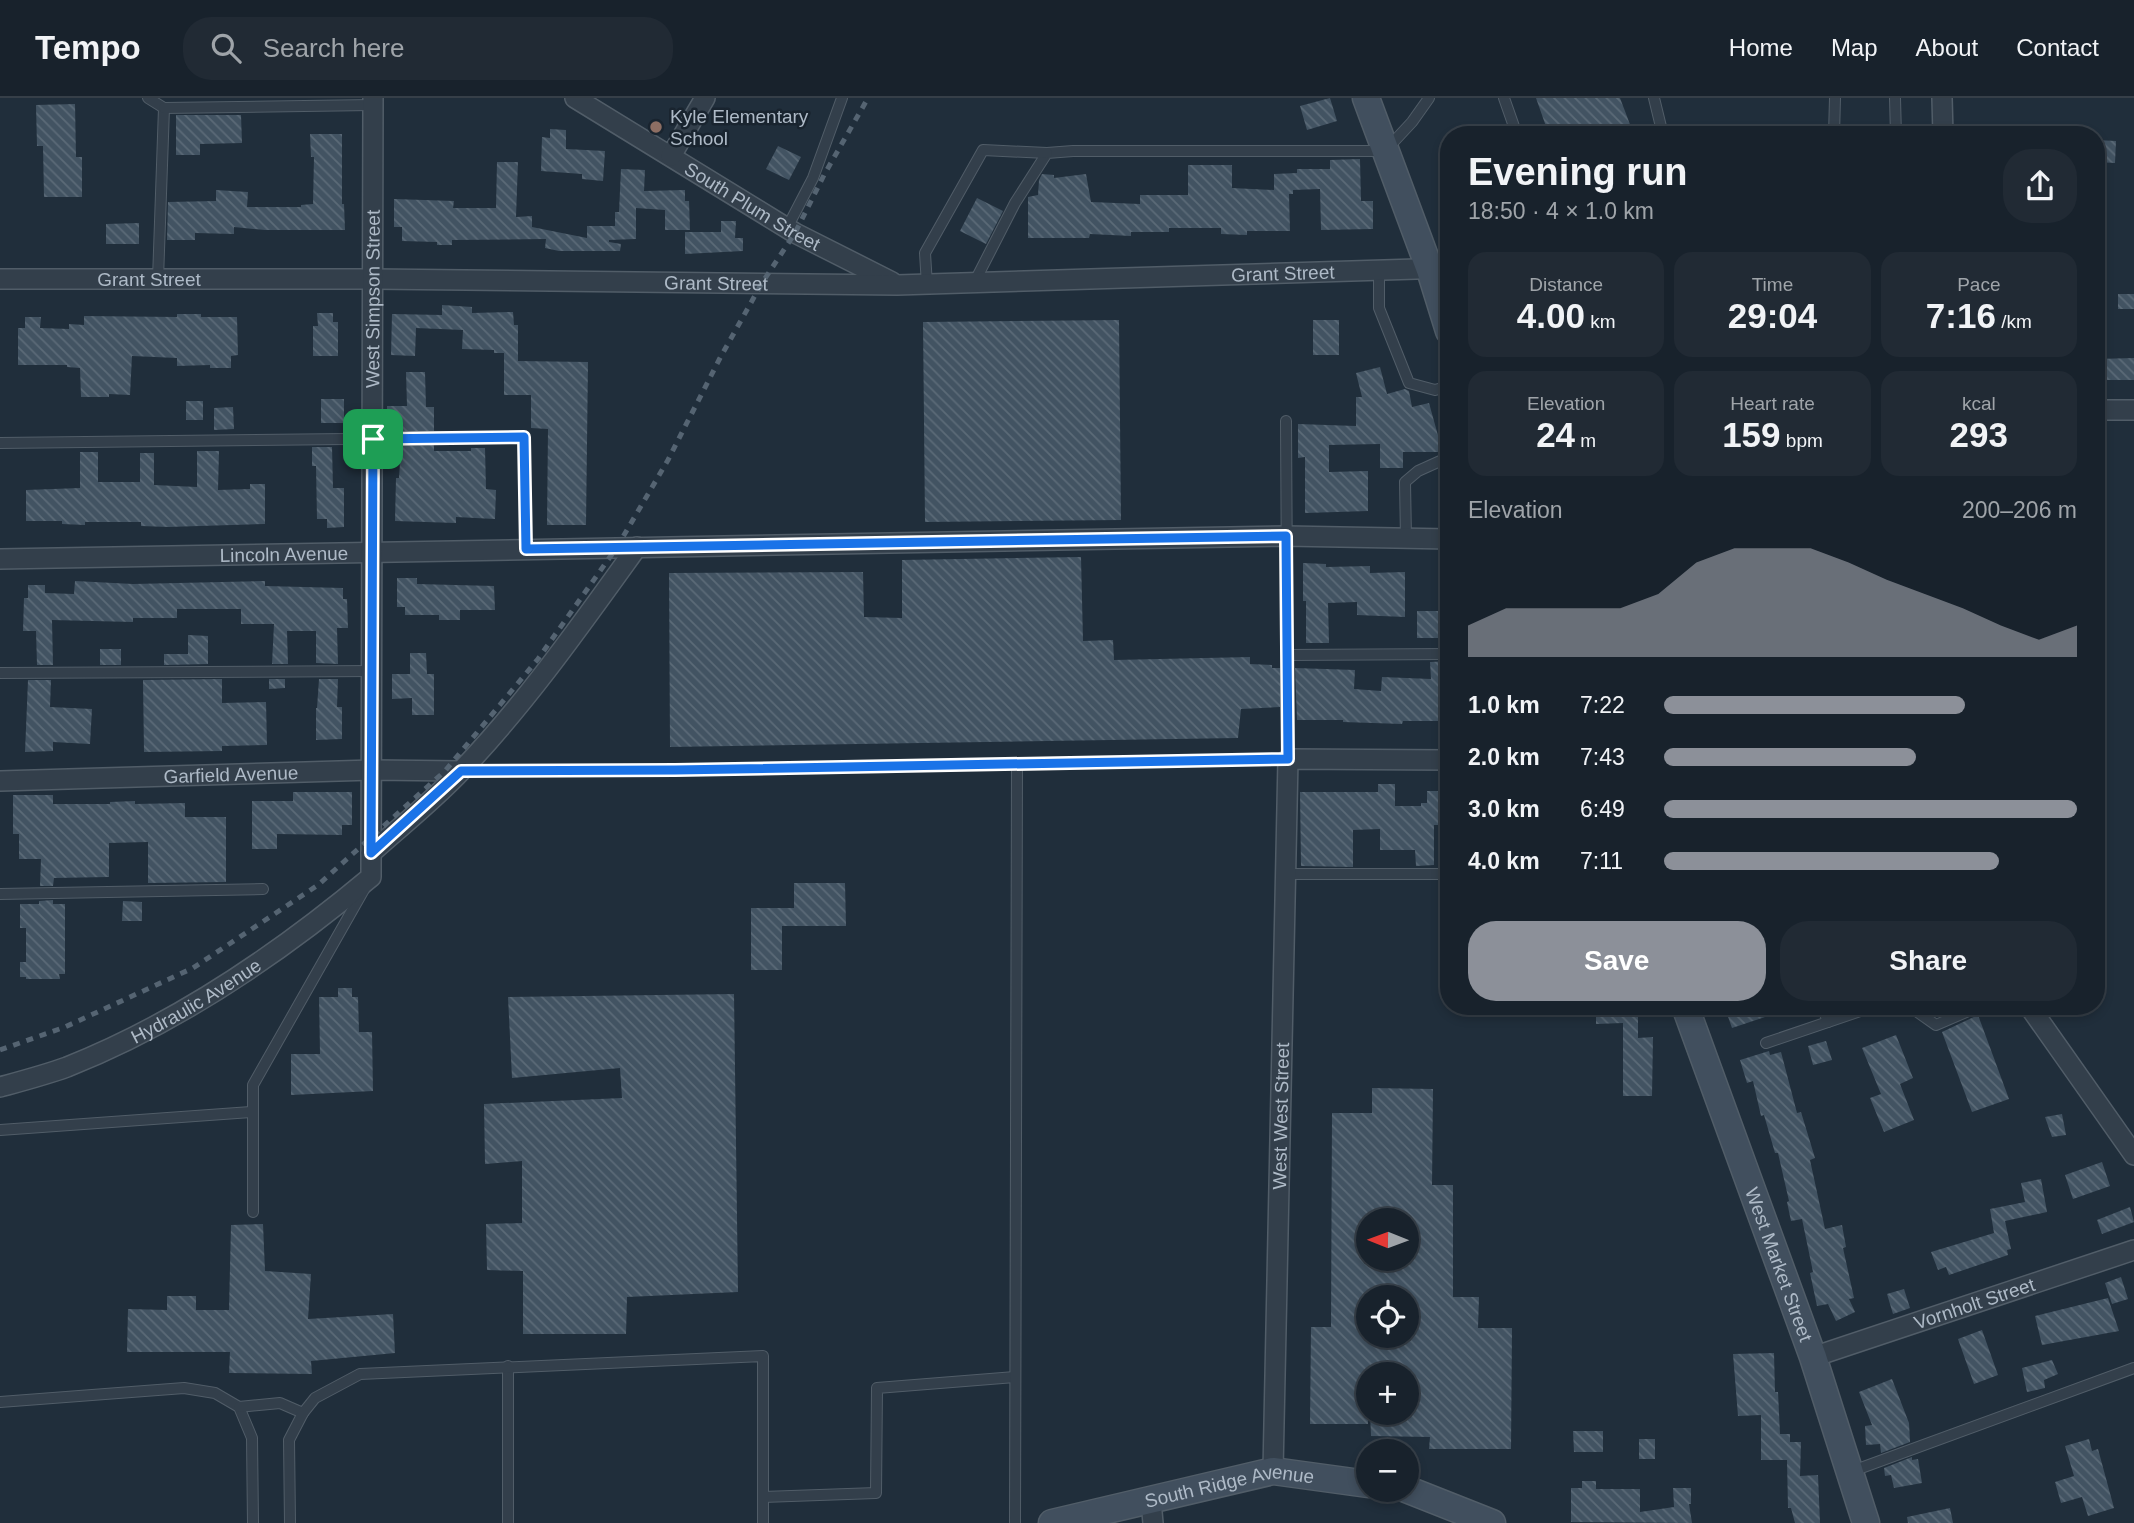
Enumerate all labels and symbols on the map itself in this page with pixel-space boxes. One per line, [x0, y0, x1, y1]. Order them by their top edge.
place label: Kyle Elementary School [670, 106, 809, 149]
marker: Kyle Elementary School [648, 119, 664, 135]
street label: South Plum Street [681, 158, 824, 255]
street label: West Simpson Street [362, 209, 384, 388]
street label: Grant Street [1231, 262, 1336, 286]
street label: Grant Street [97, 269, 202, 290]
street label: Grant Street [664, 272, 769, 295]
pin [343, 409, 403, 469]
street label: Lincoln Avenue [219, 543, 348, 566]
street label: Garfield Avenue [163, 762, 299, 787]
street label: Hydraulic Avenue [128, 954, 265, 1048]
street label: West West Street [1269, 1042, 1293, 1190]
street label: West Market Street [1741, 1185, 1817, 1345]
north arrow [1356, 1208, 1419, 1270]
street label: Vornholt Street [1911, 1274, 2038, 1334]
street label: South Ridge Avenue [1143, 1461, 1315, 1512]

